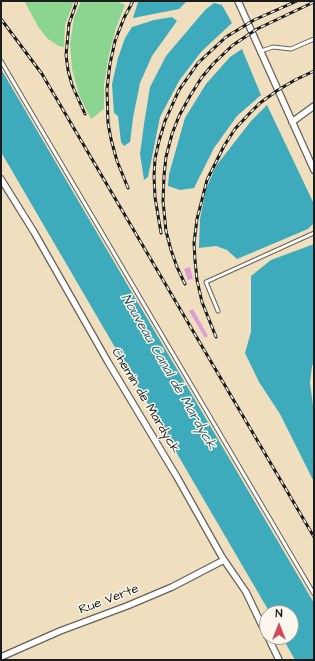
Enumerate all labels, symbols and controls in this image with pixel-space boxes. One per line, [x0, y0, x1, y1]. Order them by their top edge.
water label: Nouveau Canal de Mardyck [117, 291, 219, 453]
street label: Chemin de Mardyck [107, 346, 183, 456]
street label: Rue Verte [77, 581, 141, 619]
north arrow [259, 605, 299, 645]
text: N [276, 606, 282, 621]

